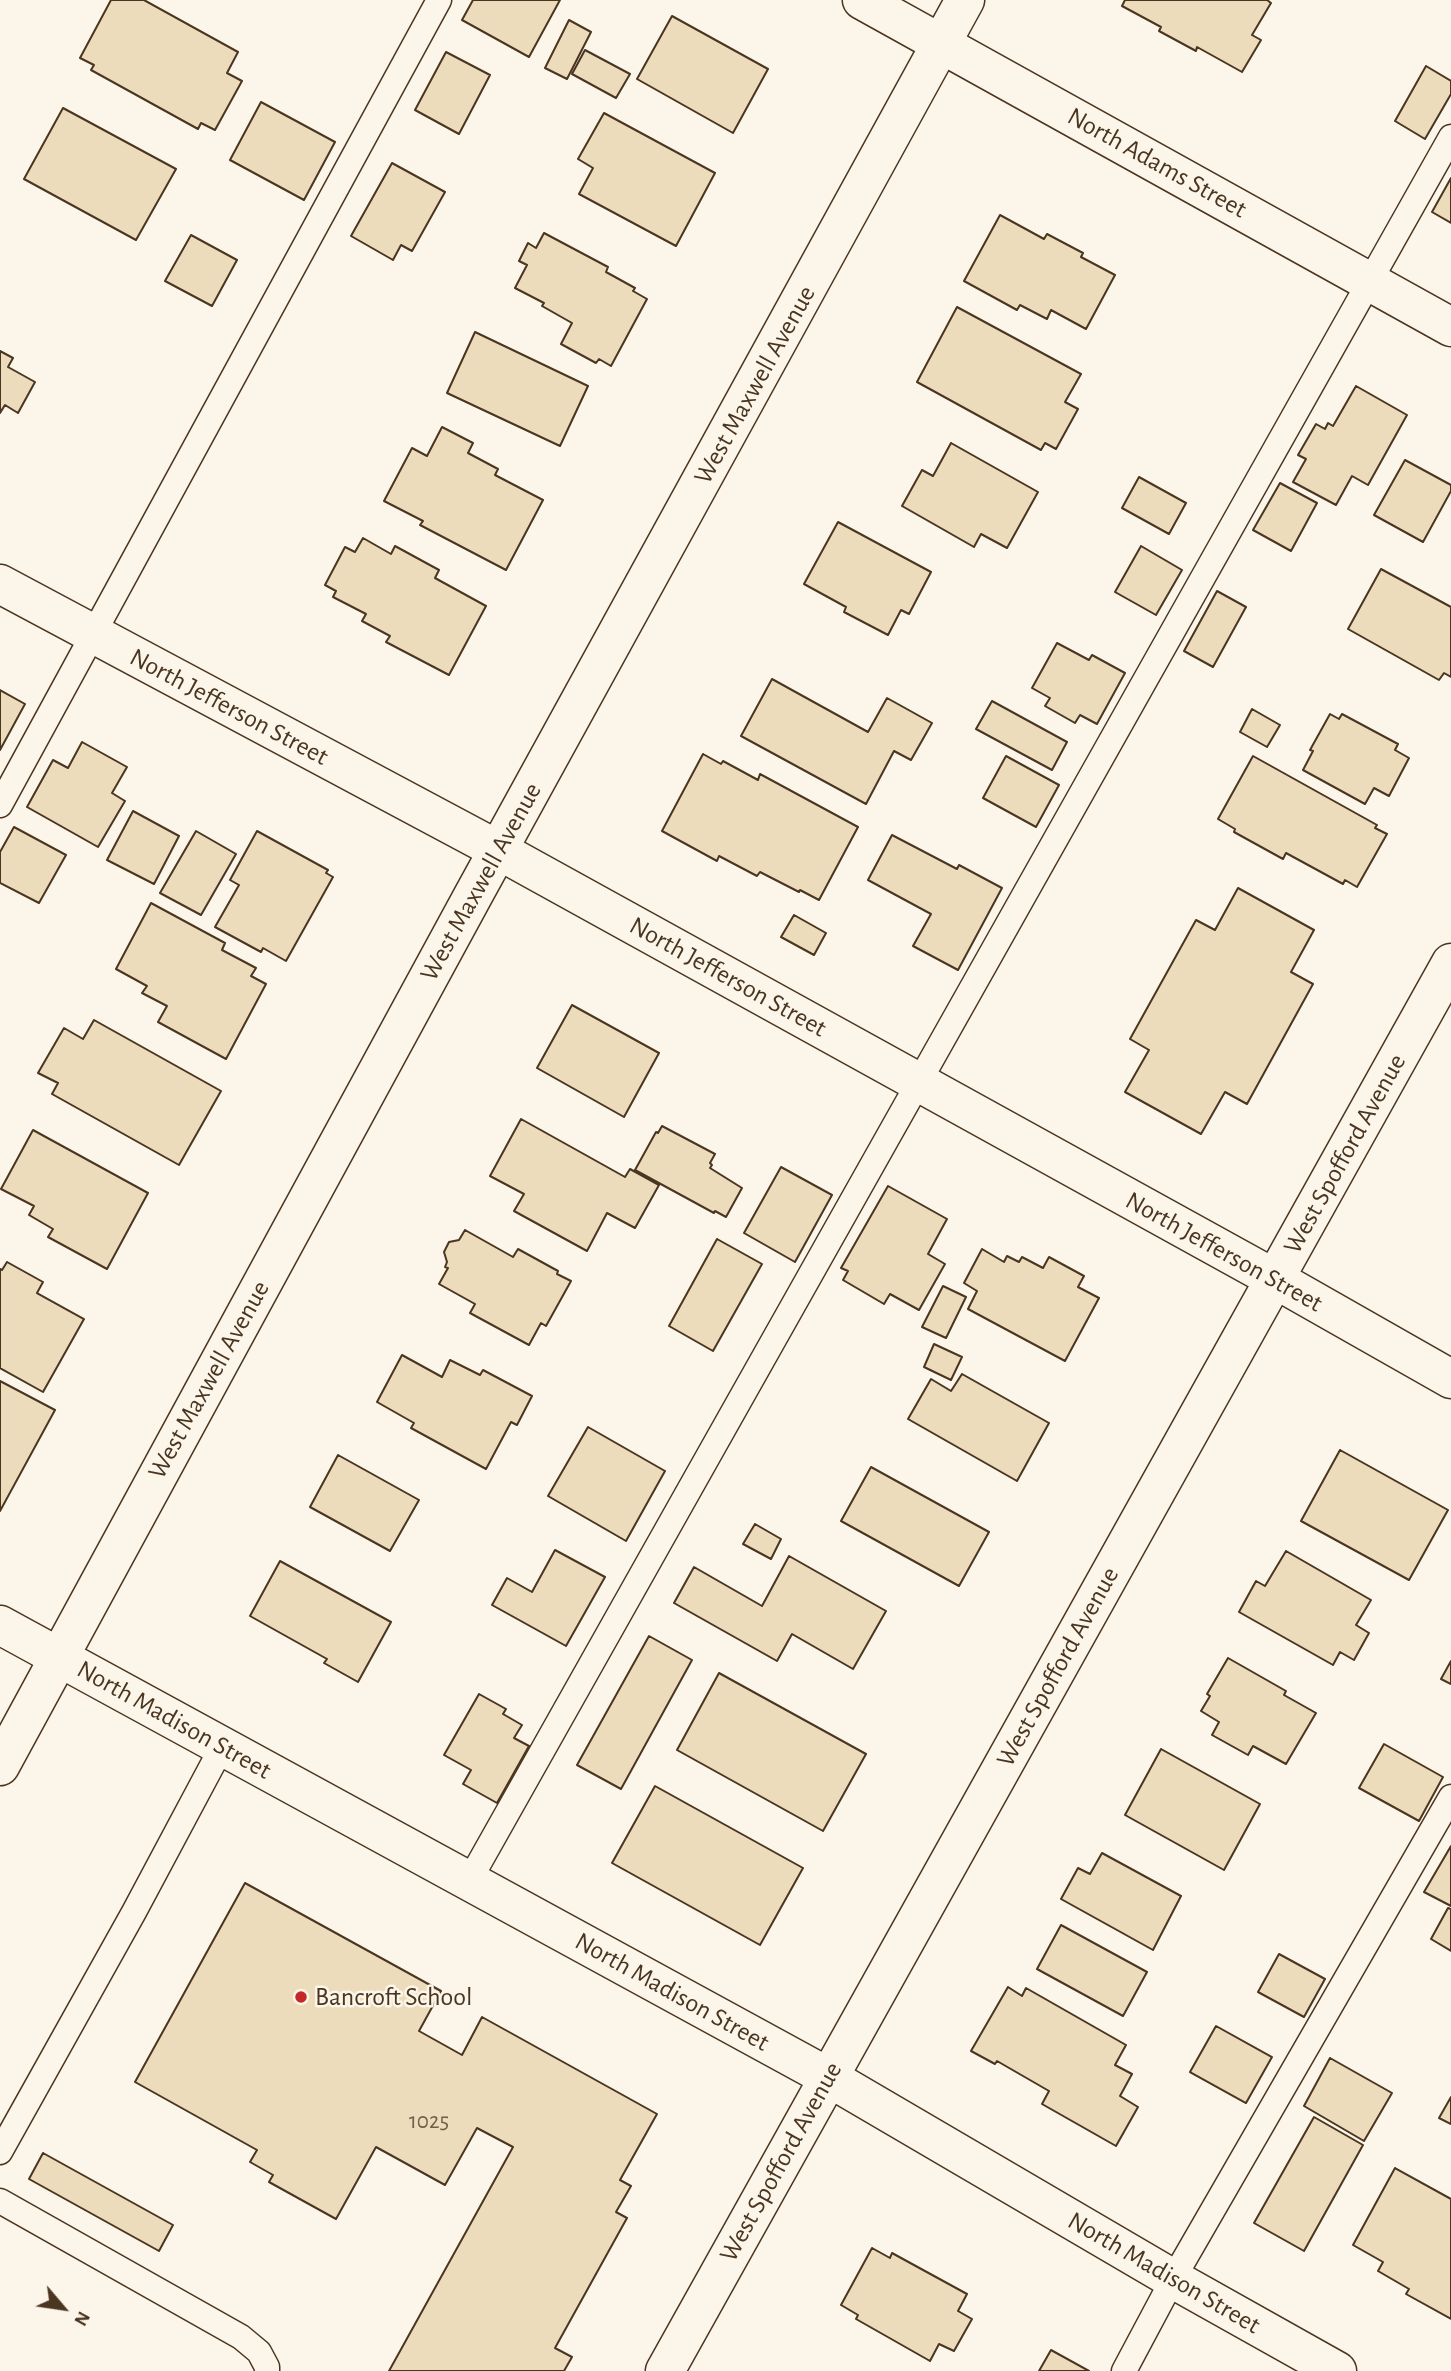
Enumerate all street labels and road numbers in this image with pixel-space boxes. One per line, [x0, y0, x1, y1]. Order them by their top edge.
street label: North Adams Street [1062, 101, 1252, 225]
street label: West Maxwell Avenue [688, 280, 822, 490]
street label: North Jefferson Street [124, 641, 334, 773]
street label: West Maxwell Avenue [414, 777, 548, 987]
street label: North Jefferson Street [624, 910, 832, 1044]
street label: West Spofford Avenue [1277, 1049, 1413, 1259]
street label: North Jefferson Street [1120, 1185, 1328, 1319]
street label: West Maxwell Avenue [142, 1275, 276, 1485]
street label: West Spofford Avenue [990, 1562, 1126, 1772]
street label: North Madison Street [71, 1654, 277, 1786]
street label: North Madison Street [569, 1926, 775, 2058]
street label: West Spofford Avenue [713, 2057, 849, 2267]
street label: North Madison Street [1062, 2205, 1266, 2341]

